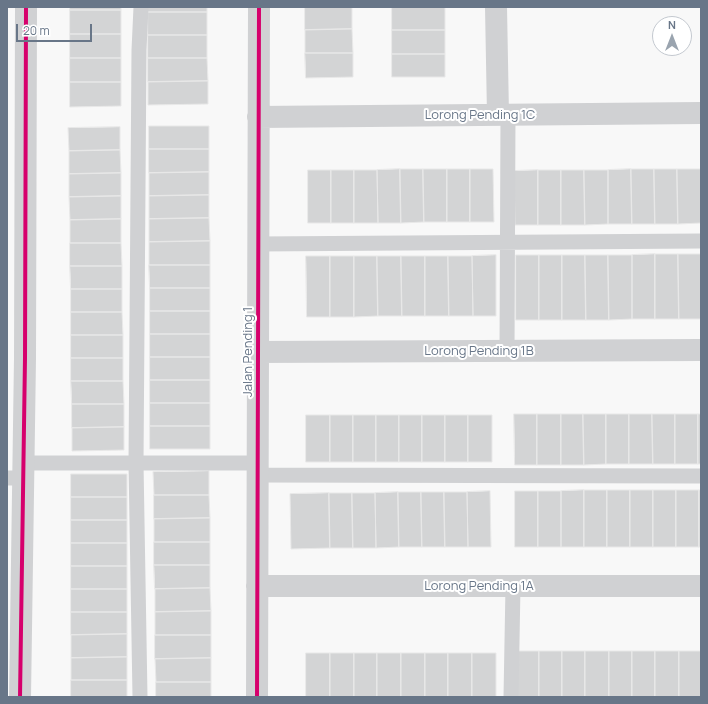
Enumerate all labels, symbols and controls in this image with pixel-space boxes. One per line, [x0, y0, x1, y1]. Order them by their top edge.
scale bar [18, 16, 94, 42]
north arrow [652, 16, 692, 56]
text: N [668, 17, 676, 32]
text: 20 m [23, 22, 50, 39]
street label: Lorong Pending 1C [425, 107, 535, 123]
street label: Jalan Pending 1 [240, 307, 256, 397]
street label: Lorong Pending 1B [424, 343, 534, 359]
street label: Lorong Pending 1A [424, 578, 534, 594]

